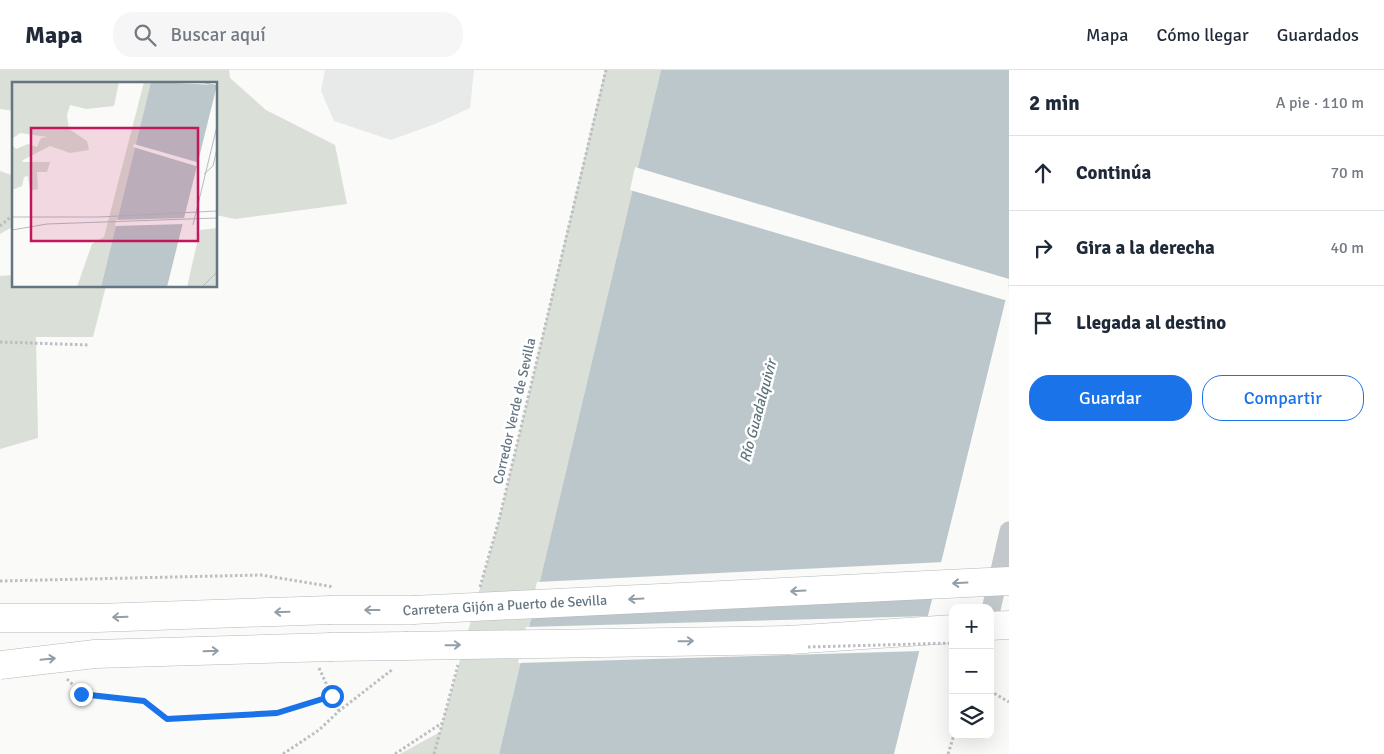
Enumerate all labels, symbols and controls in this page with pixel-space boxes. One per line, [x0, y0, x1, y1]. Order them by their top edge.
search box [113, 12, 463, 57]
text: Mapa [25, 20, 83, 50]
icon: search [131, 21, 159, 49]
text: Buscar aquí [171, 23, 266, 47]
text: Mapa [1086, 24, 1128, 46]
text: Cómo llegar [1156, 24, 1249, 46]
text: Guardados [1277, 24, 1359, 46]
inset map [12, 82, 218, 288]
text: 2 min [1029, 90, 1080, 116]
text: A pie · 110 m [1276, 93, 1364, 113]
icon: ahead [1029, 159, 1057, 187]
text: Continúa [1076, 161, 1151, 185]
text: 70 m [1330, 163, 1364, 183]
icon: right [1029, 234, 1057, 262]
text: Gira a la derecha [1076, 236, 1215, 260]
text: 40 m [1330, 238, 1364, 258]
icon: arrive [1029, 309, 1057, 337]
text: Llegada al destino [1076, 311, 1226, 335]
street label: Corredor Verde de Sevilla [489, 336, 540, 486]
water label: Río Guadalquivir [736, 355, 781, 464]
button: Guardar [1029, 375, 1192, 421]
button: Compartir [1202, 375, 1364, 421]
one-way arrow [953, 579, 969, 588]
one-way arrow [790, 586, 806, 596]
street label: Carretera Gijón a Puerto de Sevilla [402, 592, 608, 619]
one-way arrow [628, 594, 644, 603]
map controls [949, 604, 994, 739]
button: + [949, 604, 994, 649]
one-way arrow [364, 605, 380, 615]
one-way arrow [274, 607, 290, 617]
one-way arrow [112, 612, 128, 622]
one-way arrow [677, 636, 693, 646]
one-way arrow [445, 640, 461, 650]
one-way arrow [202, 646, 218, 655]
button: − [949, 649, 994, 694]
one-way arrow [40, 654, 56, 664]
route end [70, 683, 93, 706]
route start [321, 685, 344, 708]
button: layers [949, 694, 994, 739]

